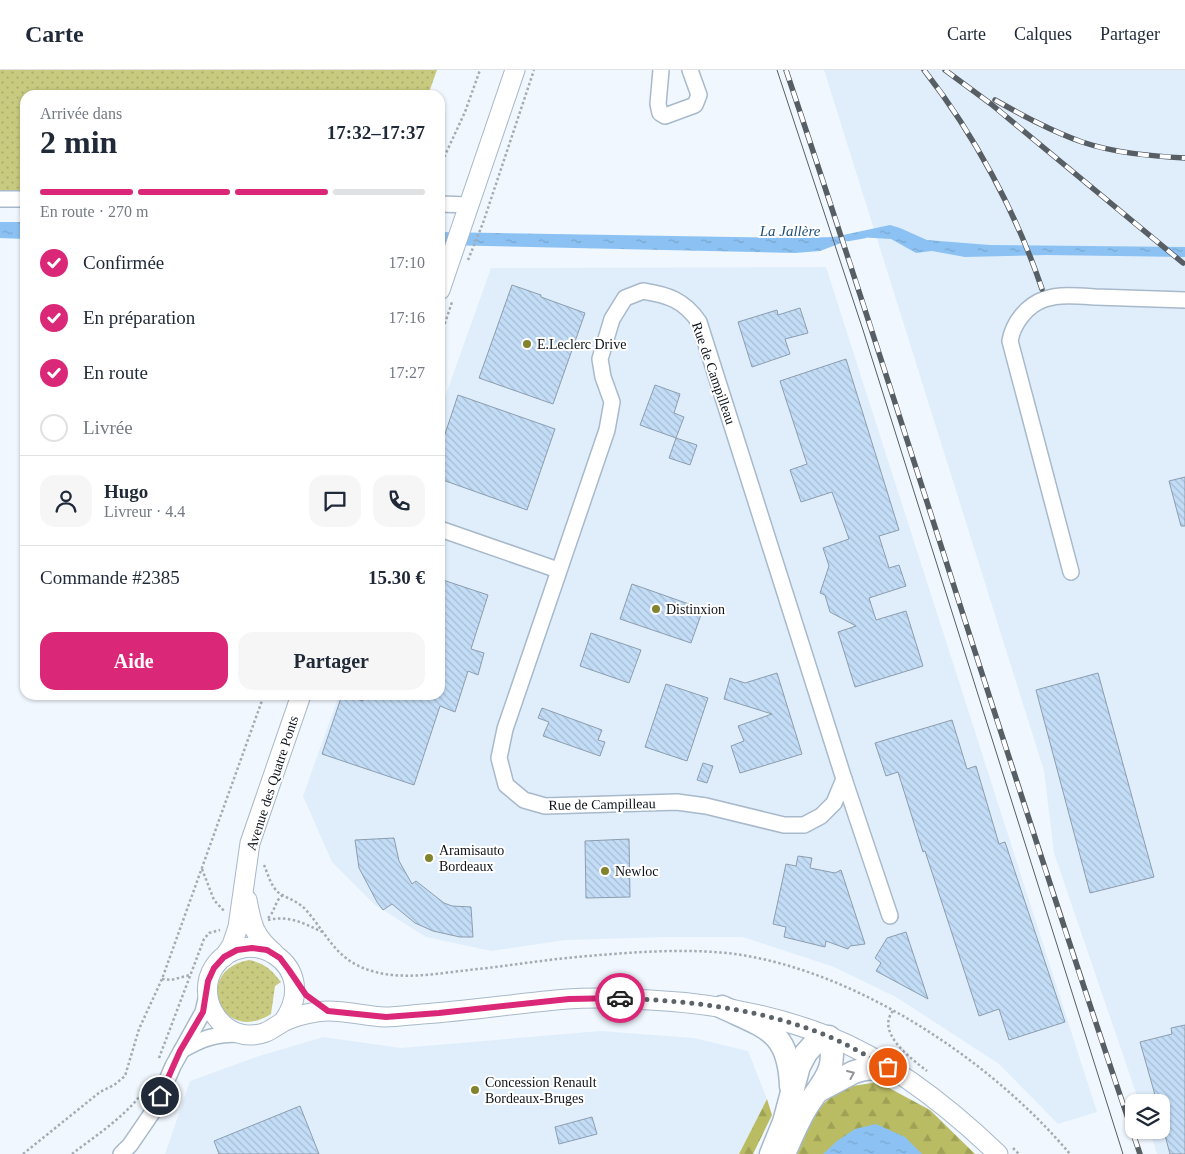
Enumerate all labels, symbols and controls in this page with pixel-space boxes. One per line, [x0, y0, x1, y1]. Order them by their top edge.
text: Carte [25, 21, 84, 47]
text: Carte [947, 24, 986, 44]
text: Calques [1014, 24, 1072, 44]
text: Partager [1100, 24, 1160, 44]
text: Arrivée dans [40, 105, 122, 122]
text: 17:32–17:37 [327, 122, 425, 143]
text: 2 min [40, 124, 117, 160]
text: En route · 270 m [40, 203, 148, 220]
water label: La Jallère [759, 223, 821, 239]
icon: check [40, 249, 68, 277]
text: Confirmée [83, 252, 164, 273]
text: 17:10 [389, 254, 425, 271]
icon: check [40, 304, 68, 332]
text: En préparation [83, 307, 195, 328]
text: 17:16 [389, 309, 425, 326]
street label: Rue de Campilleau [689, 320, 738, 426]
place label: E.Leclerc Drive [537, 337, 626, 352]
marker: E.Leclerc Drive [521, 338, 533, 350]
icon: check [40, 359, 68, 387]
text: En route [83, 362, 148, 383]
text: 17:27 [389, 364, 425, 381]
text: Livrée [83, 417, 133, 438]
button: person [40, 475, 92, 527]
button: chat [309, 475, 361, 527]
button: phone [373, 475, 425, 527]
text: Hugo [104, 481, 148, 502]
text: Livreur · 4.4 [104, 503, 185, 520]
text: Commande #2385 [40, 567, 180, 588]
text: 15.30 € [368, 567, 425, 588]
place label: Distinxion [666, 602, 725, 617]
marker: Distinxion [650, 603, 662, 615]
button: Aide [40, 632, 228, 690]
button: Partager [238, 632, 425, 690]
street label: Avenue des Quatre Ponts [244, 714, 301, 852]
street label: Rue de Campilleau [548, 796, 656, 813]
place label: Aramisauto Bordeaux [439, 843, 504, 874]
marker: Aramisauto Bordeaux [423, 852, 435, 864]
place label: Newloc [615, 864, 659, 879]
marker: Newloc [599, 865, 611, 877]
courier [595, 973, 645, 1023]
icon: car [606, 984, 634, 1012]
pin [867, 1046, 909, 1088]
icon: bag [874, 1053, 902, 1081]
one-way arrow [846, 1070, 855, 1080]
pin [139, 1075, 181, 1117]
place label: Concession Renault Bordeaux-Bruges [485, 1075, 597, 1106]
icon: home [146, 1082, 174, 1110]
marker: Concession Renault Bordeaux-Bruges [469, 1084, 481, 1096]
map controls [1125, 1094, 1170, 1139]
button: layers [1125, 1094, 1170, 1139]

